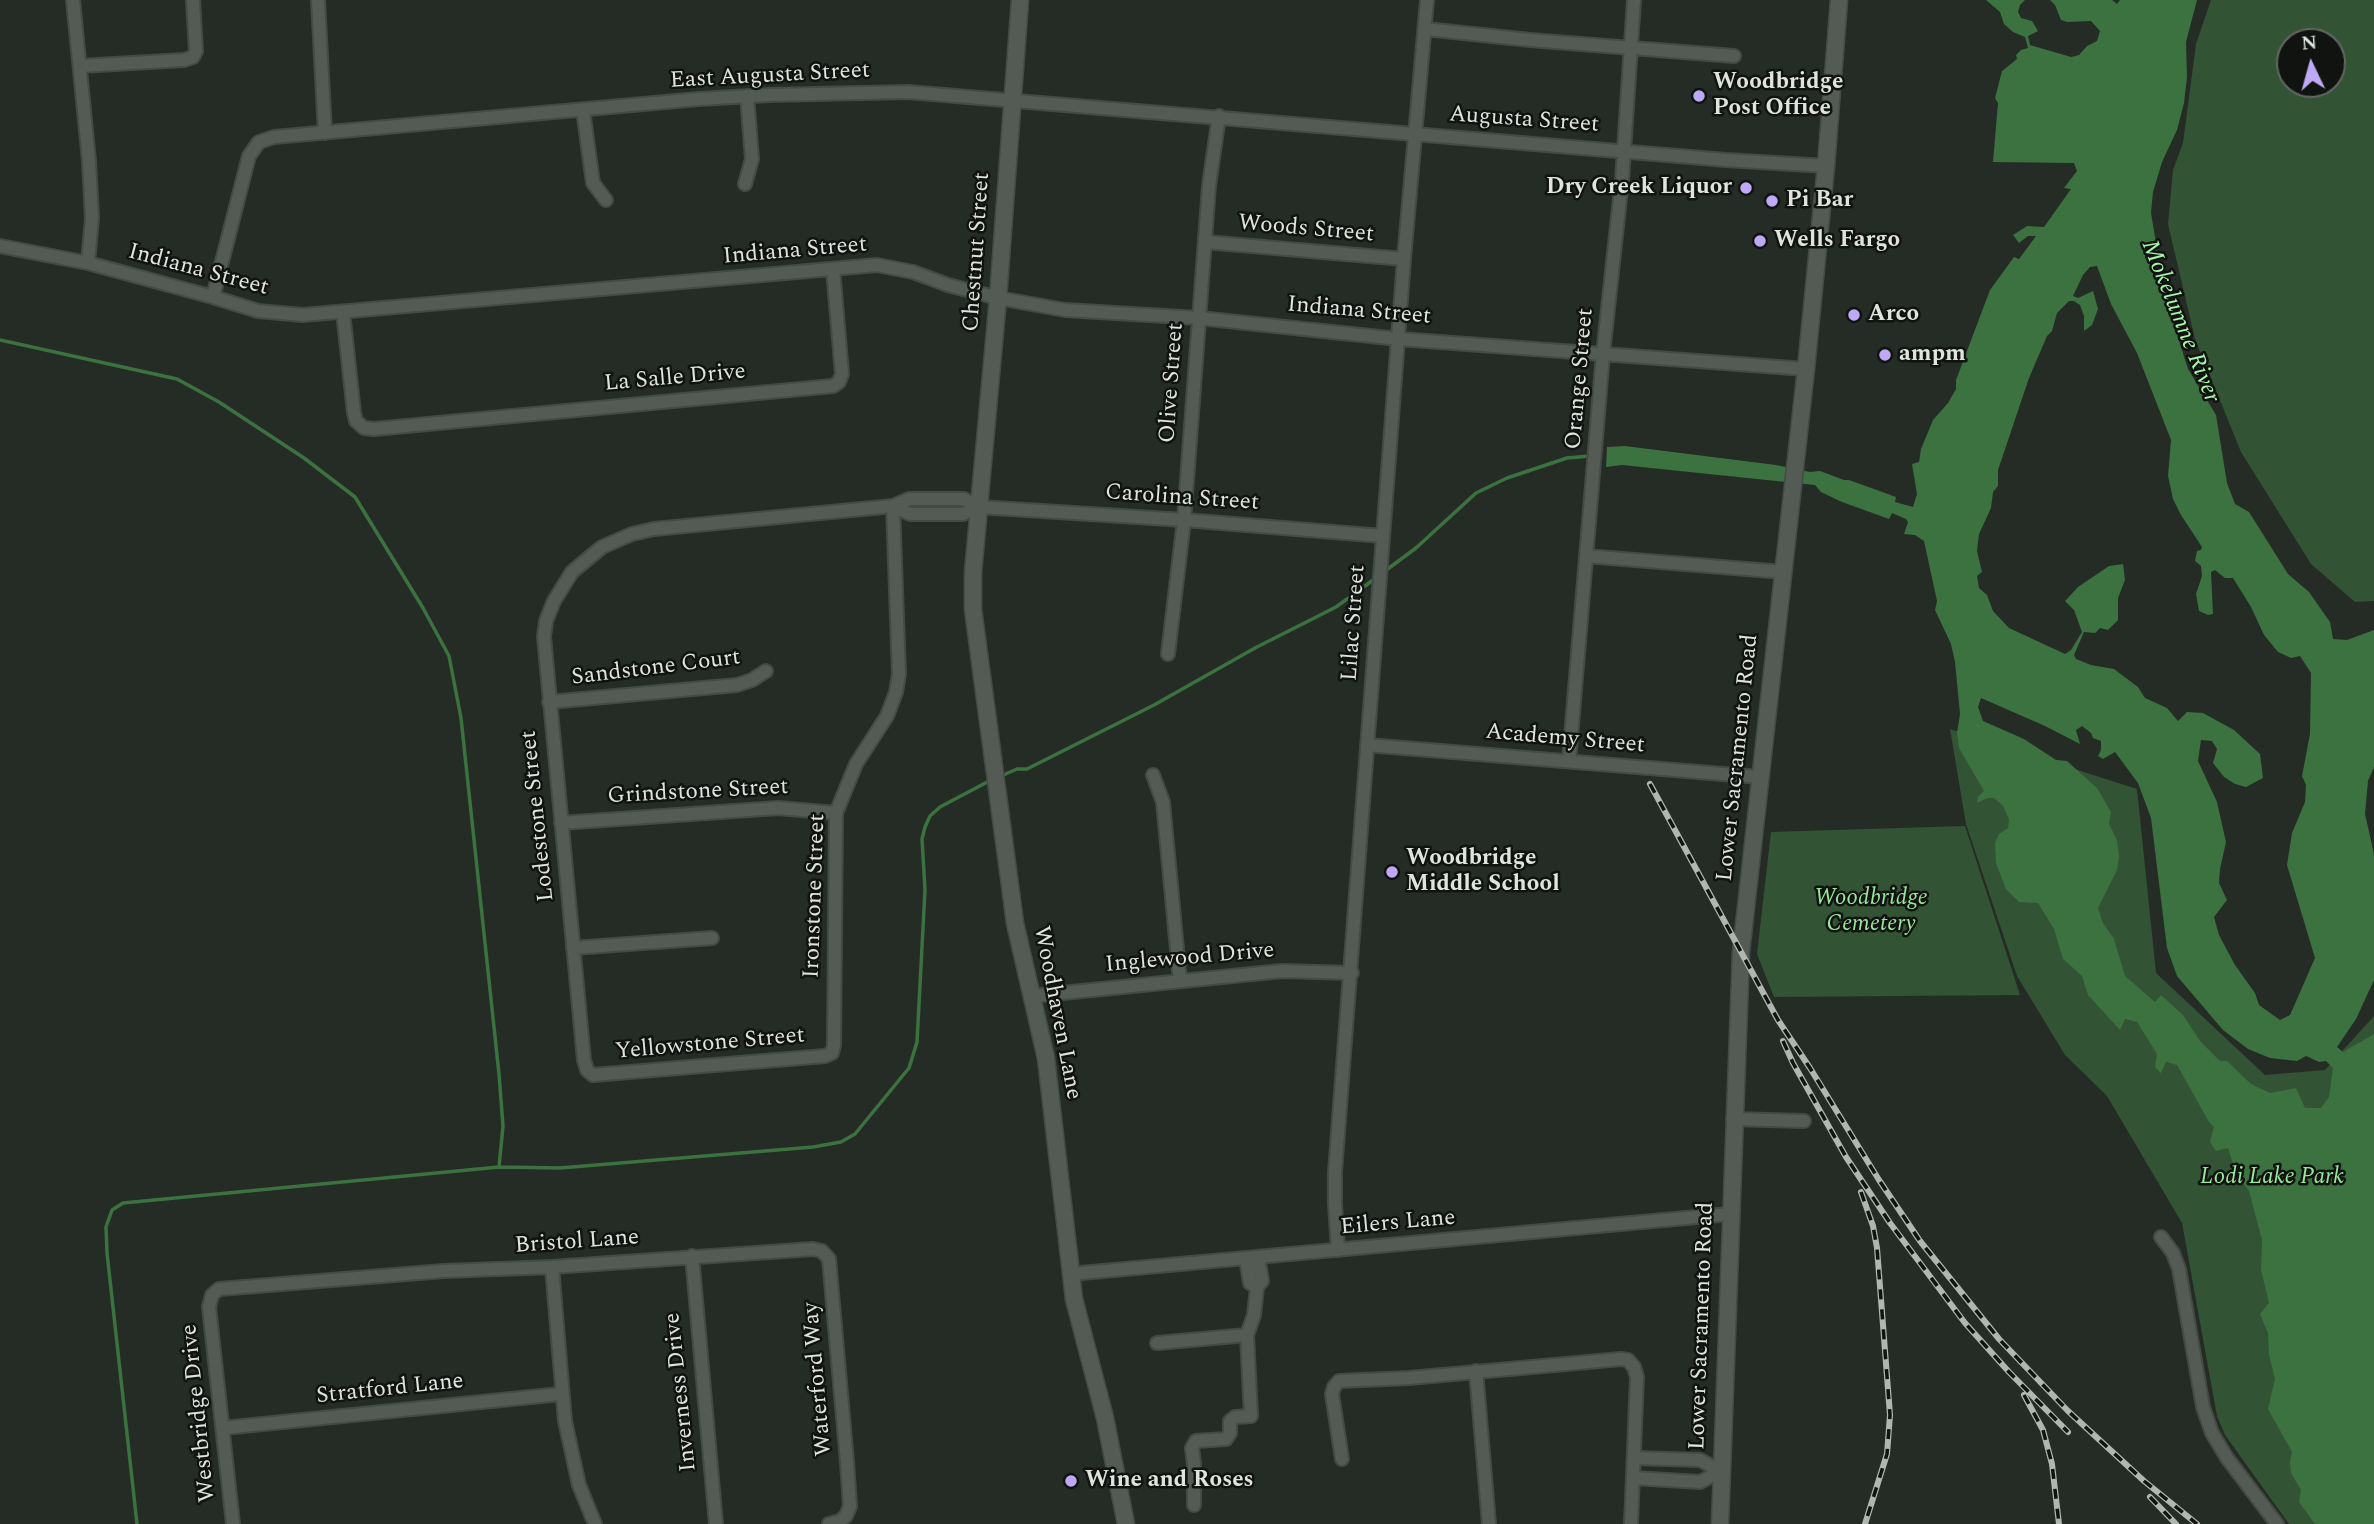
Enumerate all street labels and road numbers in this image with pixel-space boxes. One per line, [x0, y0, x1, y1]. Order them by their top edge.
street label: East Augusta Street [669, 58, 871, 96]
street label: Augusta Street [1448, 102, 1600, 140]
street label: Chestnut Street [959, 171, 997, 333]
street label: Woods Street [1237, 210, 1375, 250]
street label: Indiana Street [722, 232, 868, 272]
street label: Indiana Street [125, 239, 271, 303]
street label: Indiana Street [1286, 292, 1432, 332]
street label: Orange Street [1561, 307, 1601, 451]
street label: Olive Street [1155, 322, 1191, 444]
street label: La Salle Drive [603, 359, 747, 399]
street label: Carolina Street [1104, 480, 1260, 518]
street label: Lilac Street [1337, 564, 1373, 682]
street label: Lower Sacramento Road [1712, 633, 1766, 883]
street label: Sandstone Court [570, 645, 742, 693]
street label: Academy Street [1484, 719, 1646, 761]
street label: Lodestone Street [516, 729, 562, 903]
street label: Grindstone Street [607, 774, 789, 812]
street label: Ironstone Street [799, 813, 833, 979]
street label: Woodhaven Lane [1026, 924, 1086, 1102]
street label: Inglewood Drive [1104, 938, 1276, 980]
street label: Yellowstone Street [614, 1023, 806, 1067]
street label: Lower Sacramento Road [1685, 1201, 1721, 1451]
street label: Eilers Lane [1339, 1205, 1457, 1243]
street label: Bristol Lane [514, 1225, 640, 1261]
street label: Waterford Way [799, 1301, 839, 1457]
street label: Inverness Drive [660, 1311, 704, 1473]
street label: Westbridge Drive [177, 1323, 223, 1503]
street label: Stratford Lane [315, 1369, 465, 1411]

